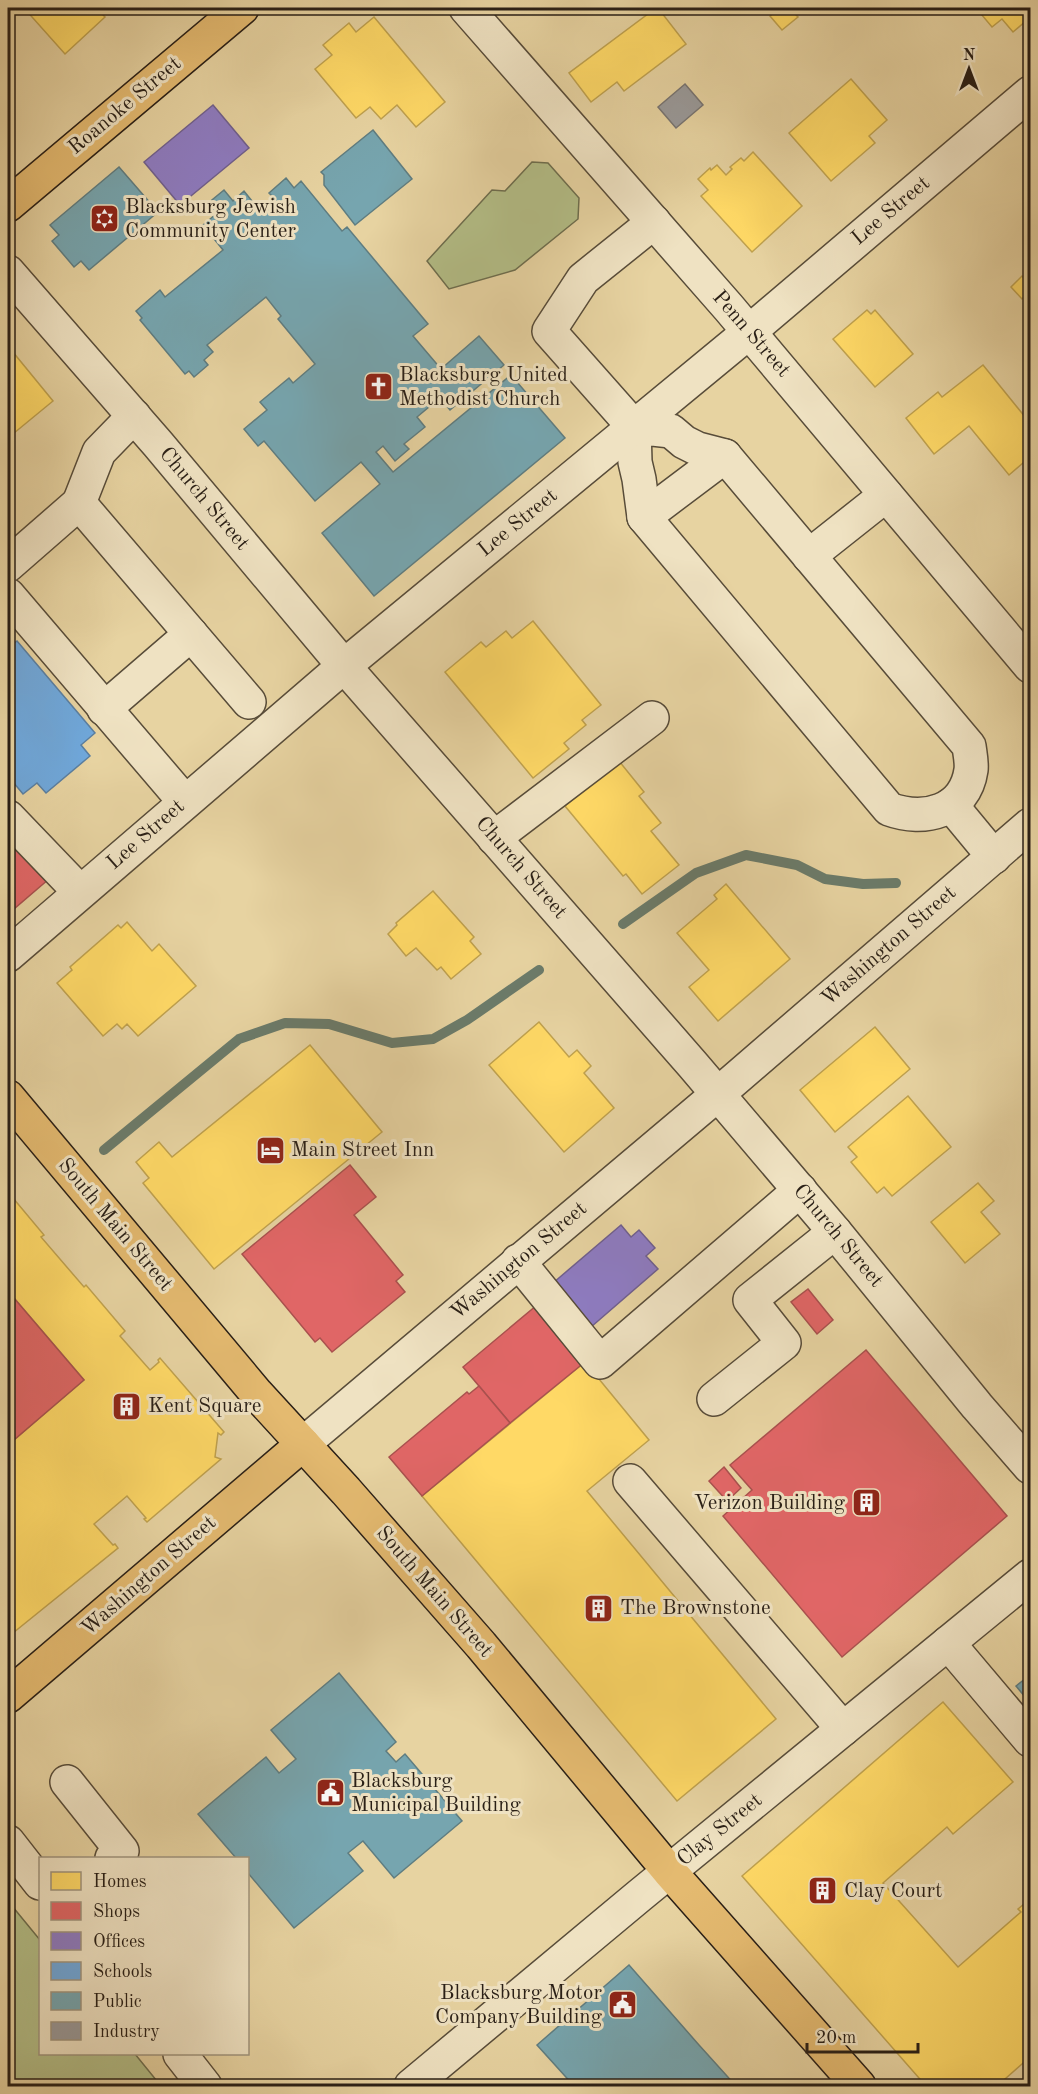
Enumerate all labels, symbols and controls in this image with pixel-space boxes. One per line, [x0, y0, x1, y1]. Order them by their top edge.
north arrow [939, 39, 999, 99]
text: N [963, 48, 976, 64]
street label: Roanoke Street [65, 53, 185, 159]
street label: Lee Street [848, 172, 934, 250]
place label: Blacksburg Jewish Community Center [125, 197, 296, 242]
synagogue icon: Blacksburg Jewish Community Center [88, 203, 120, 235]
street label: Penn Street [708, 287, 794, 381]
place label: Blacksburg United Methodist Church [399, 365, 568, 410]
church icon: Blacksburg United Methodist Church [362, 371, 394, 403]
street label: Church Street [155, 443, 253, 555]
street label: Lee Street [475, 485, 561, 561]
street label: Lee Street [103, 796, 189, 874]
street label: Church Street [471, 813, 571, 923]
street label: Washington Street [818, 882, 960, 1010]
hotel icon: Main Street Inn [254, 1134, 286, 1166]
place label: Main Street Inn [291, 1140, 434, 1161]
street label: South Main Street [54, 1155, 176, 1295]
street label: Church Street [789, 1180, 887, 1292]
street label: Washington Street [447, 1198, 591, 1324]
building icon: Kent Square [111, 1390, 143, 1422]
place label: Kent Square [148, 1396, 262, 1417]
building icon: Verizon Building [850, 1487, 882, 1519]
place label: Verizon Building [694, 1493, 846, 1514]
street label: Washington Street [78, 1512, 220, 1640]
street label: South Main Street [372, 1523, 496, 1661]
building icon: The Brownstone [583, 1592, 615, 1624]
place label: The Brownstone [620, 1598, 771, 1619]
place label: Blacksburg Municipal Building [351, 1771, 521, 1816]
public building icon: Blacksburg Municipal Building [314, 1777, 346, 1809]
street label: Clay Street [674, 1790, 766, 1870]
legend [39, 1857, 249, 2055]
text: Homes [93, 1873, 147, 1891]
building icon: Clay Court [807, 1875, 839, 1907]
place label: Clay Court [844, 1881, 942, 1902]
text: Shops [93, 1903, 140, 1921]
text: Offices [93, 1933, 145, 1951]
text: Schools [93, 1963, 153, 1981]
place label: Blacksburg Motor Company Building [435, 1983, 603, 2028]
public building icon: Blacksburg Motor Company Building [607, 1989, 639, 2021]
text: Public [93, 1993, 142, 2011]
scale bar [807, 2016, 918, 2054]
text: Industry [93, 2023, 160, 2041]
text: 20 m [816, 2029, 856, 2047]

